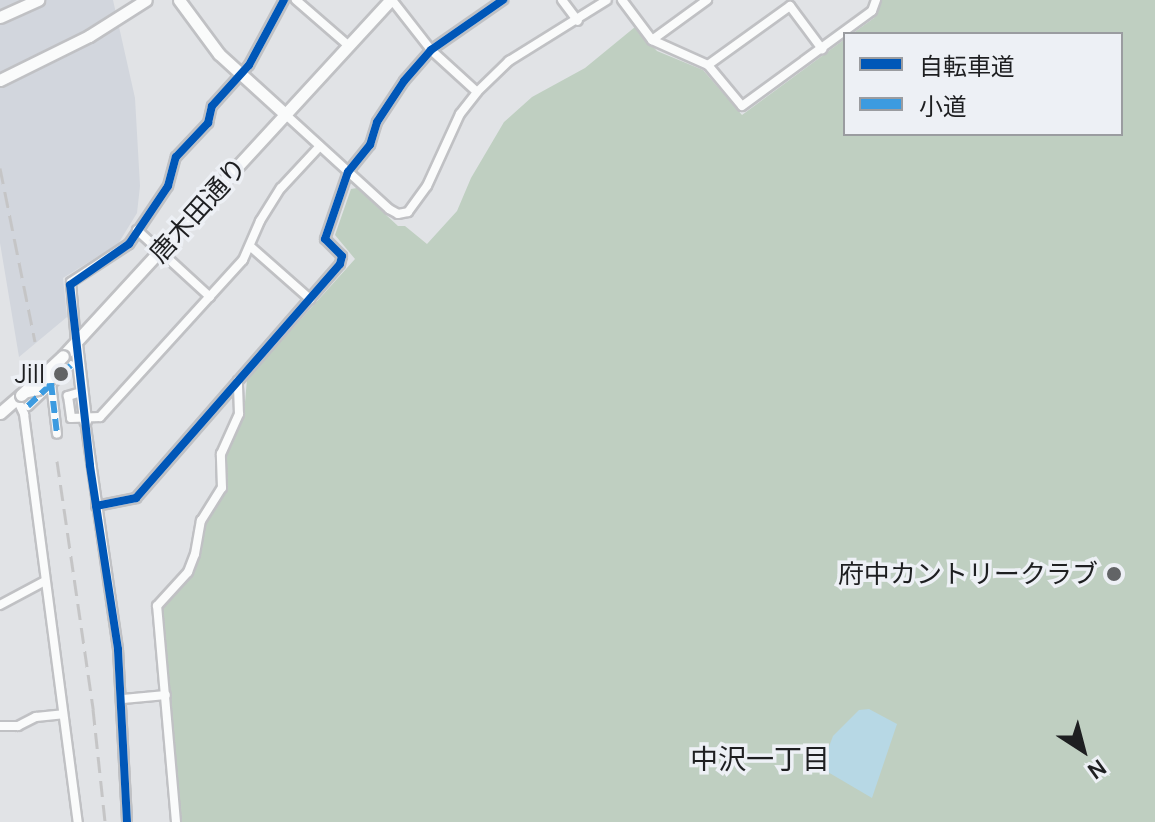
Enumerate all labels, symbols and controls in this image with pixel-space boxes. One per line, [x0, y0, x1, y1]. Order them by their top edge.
legend [843, 32, 1123, 136]
text: 自転車道 [919, 49, 1015, 82]
text: 小道 [919, 89, 967, 122]
street label: 唐木田通り [143, 151, 253, 269]
place label: Jill [15, 358, 45, 390]
marker: Jill [52, 365, 70, 383]
place label: 府中カントリークラブ [838, 558, 1098, 590]
marker: 府中カントリークラブ [1105, 565, 1123, 583]
north arrow [1043, 710, 1123, 790]
district label: 中沢一丁目 [690, 741, 830, 775]
text: N [1082, 753, 1112, 786]

